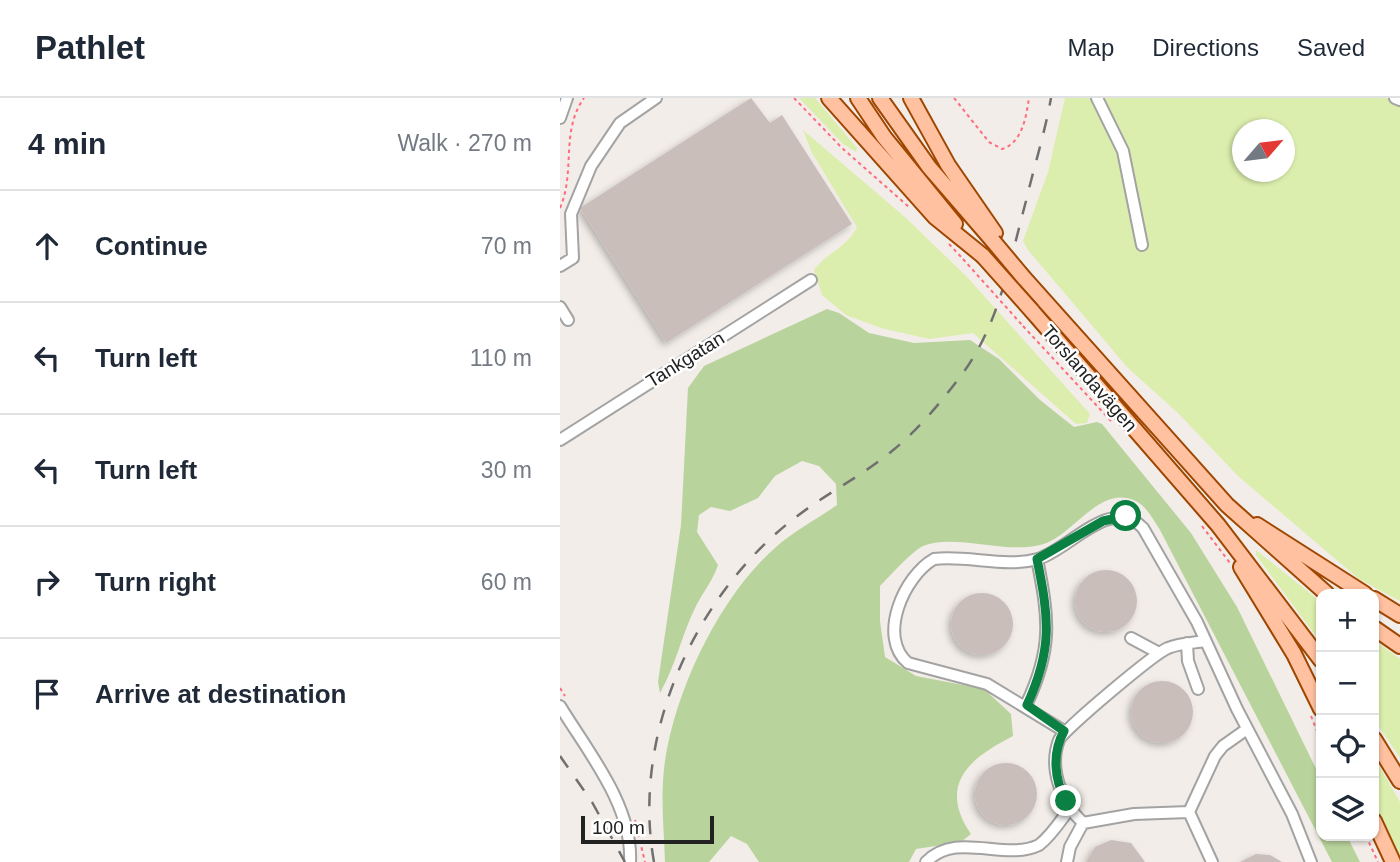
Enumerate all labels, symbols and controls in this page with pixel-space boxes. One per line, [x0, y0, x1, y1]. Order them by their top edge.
text: Pathlet [35, 29, 145, 66]
text: Map [1068, 34, 1114, 61]
text: Directions [1152, 34, 1259, 61]
text: Saved [1297, 34, 1365, 61]
north arrow [1232, 119, 1295, 182]
text: 4 min [28, 127, 106, 160]
text: Walk · 270 m [397, 130, 532, 156]
icon: ahead [28, 227, 66, 265]
text: Continue [95, 231, 208, 261]
text: 70 m [481, 233, 532, 259]
street label: Torslandavägen [1038, 321, 1142, 436]
street label: Tankgatan [643, 327, 728, 392]
icon: left [28, 339, 66, 377]
text: Turn left [95, 343, 197, 373]
text: 110 m [470, 345, 532, 371]
icon: left [28, 451, 66, 489]
text: Turn left [95, 455, 197, 485]
text: 30 m [481, 457, 532, 483]
route start [1110, 500, 1141, 531]
icon: right [28, 563, 66, 601]
text: Turn right [95, 567, 216, 597]
text: 60 m [481, 569, 532, 595]
map controls [1316, 589, 1379, 841]
button: + [1316, 589, 1379, 652]
button: − [1316, 652, 1379, 715]
icon: arrive [28, 675, 66, 713]
text: Arrive at destination [95, 679, 346, 709]
button: locate [1316, 715, 1379, 778]
button: layers [1316, 778, 1379, 841]
route end [1050, 785, 1081, 816]
scale bar [581, 813, 714, 845]
text: 100 m [592, 817, 645, 838]

